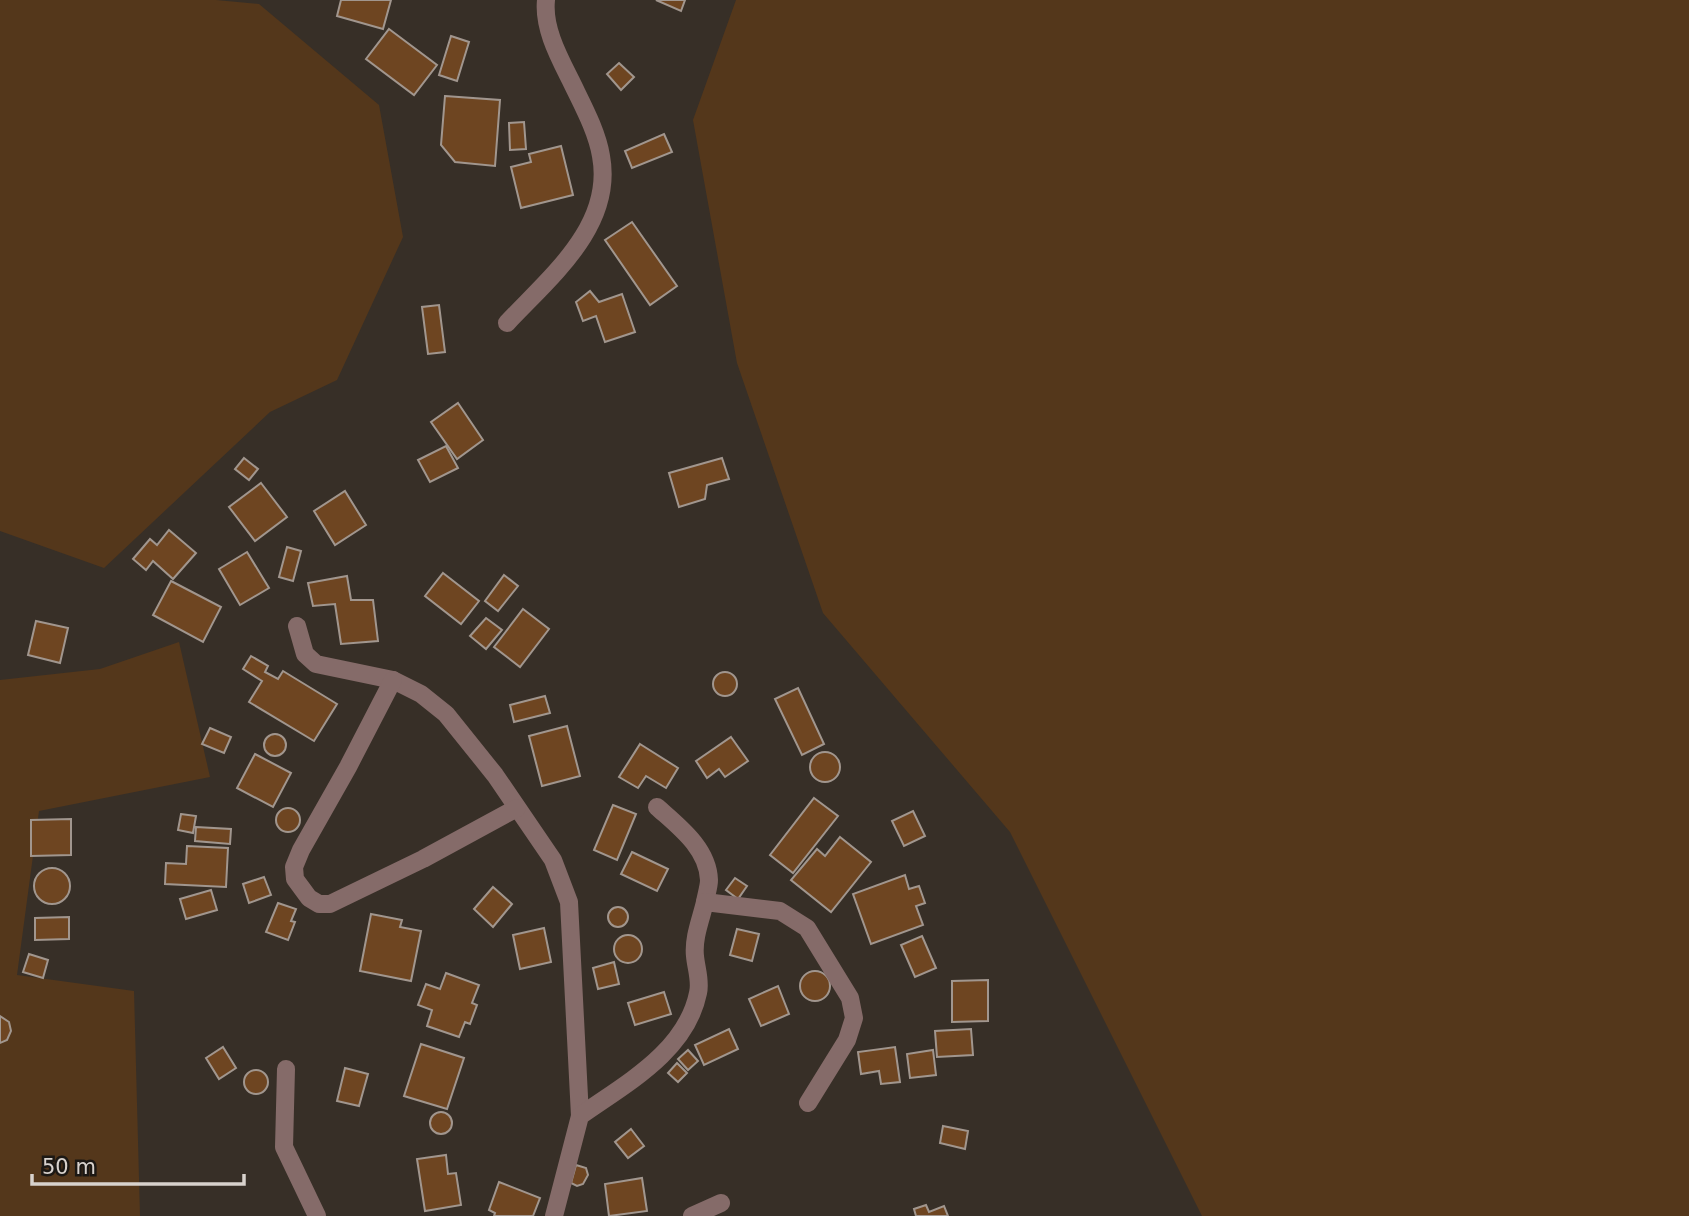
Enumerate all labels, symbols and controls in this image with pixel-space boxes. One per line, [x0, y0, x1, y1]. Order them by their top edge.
scale bar [32, 1142, 243, 1186]
text: 50 m [42, 1155, 96, 1179]

